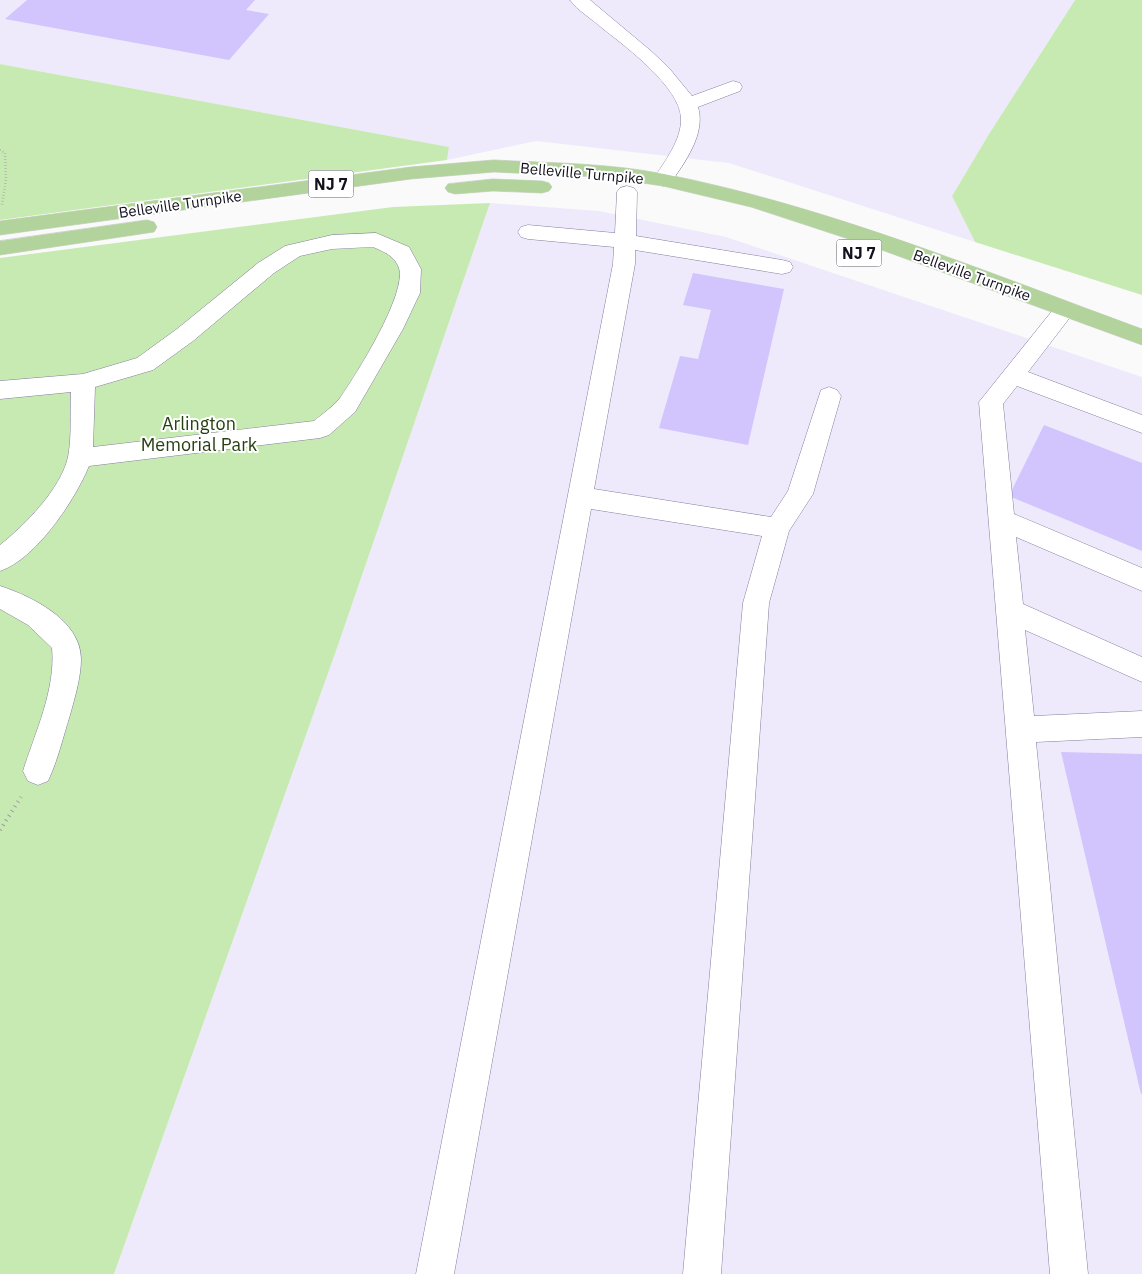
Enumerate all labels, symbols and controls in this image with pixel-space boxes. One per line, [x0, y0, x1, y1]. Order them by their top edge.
street label: Belleville Turnpike [519, 158, 645, 188]
road number: NJ 7 [308, 170, 354, 198]
street label: Belleville Turnpike [117, 186, 243, 222]
road number: NJ 7 [836, 240, 882, 266]
street label: Belleville Turnpike [911, 245, 1033, 305]
park label: Arlington Memorial Park [141, 412, 258, 456]

